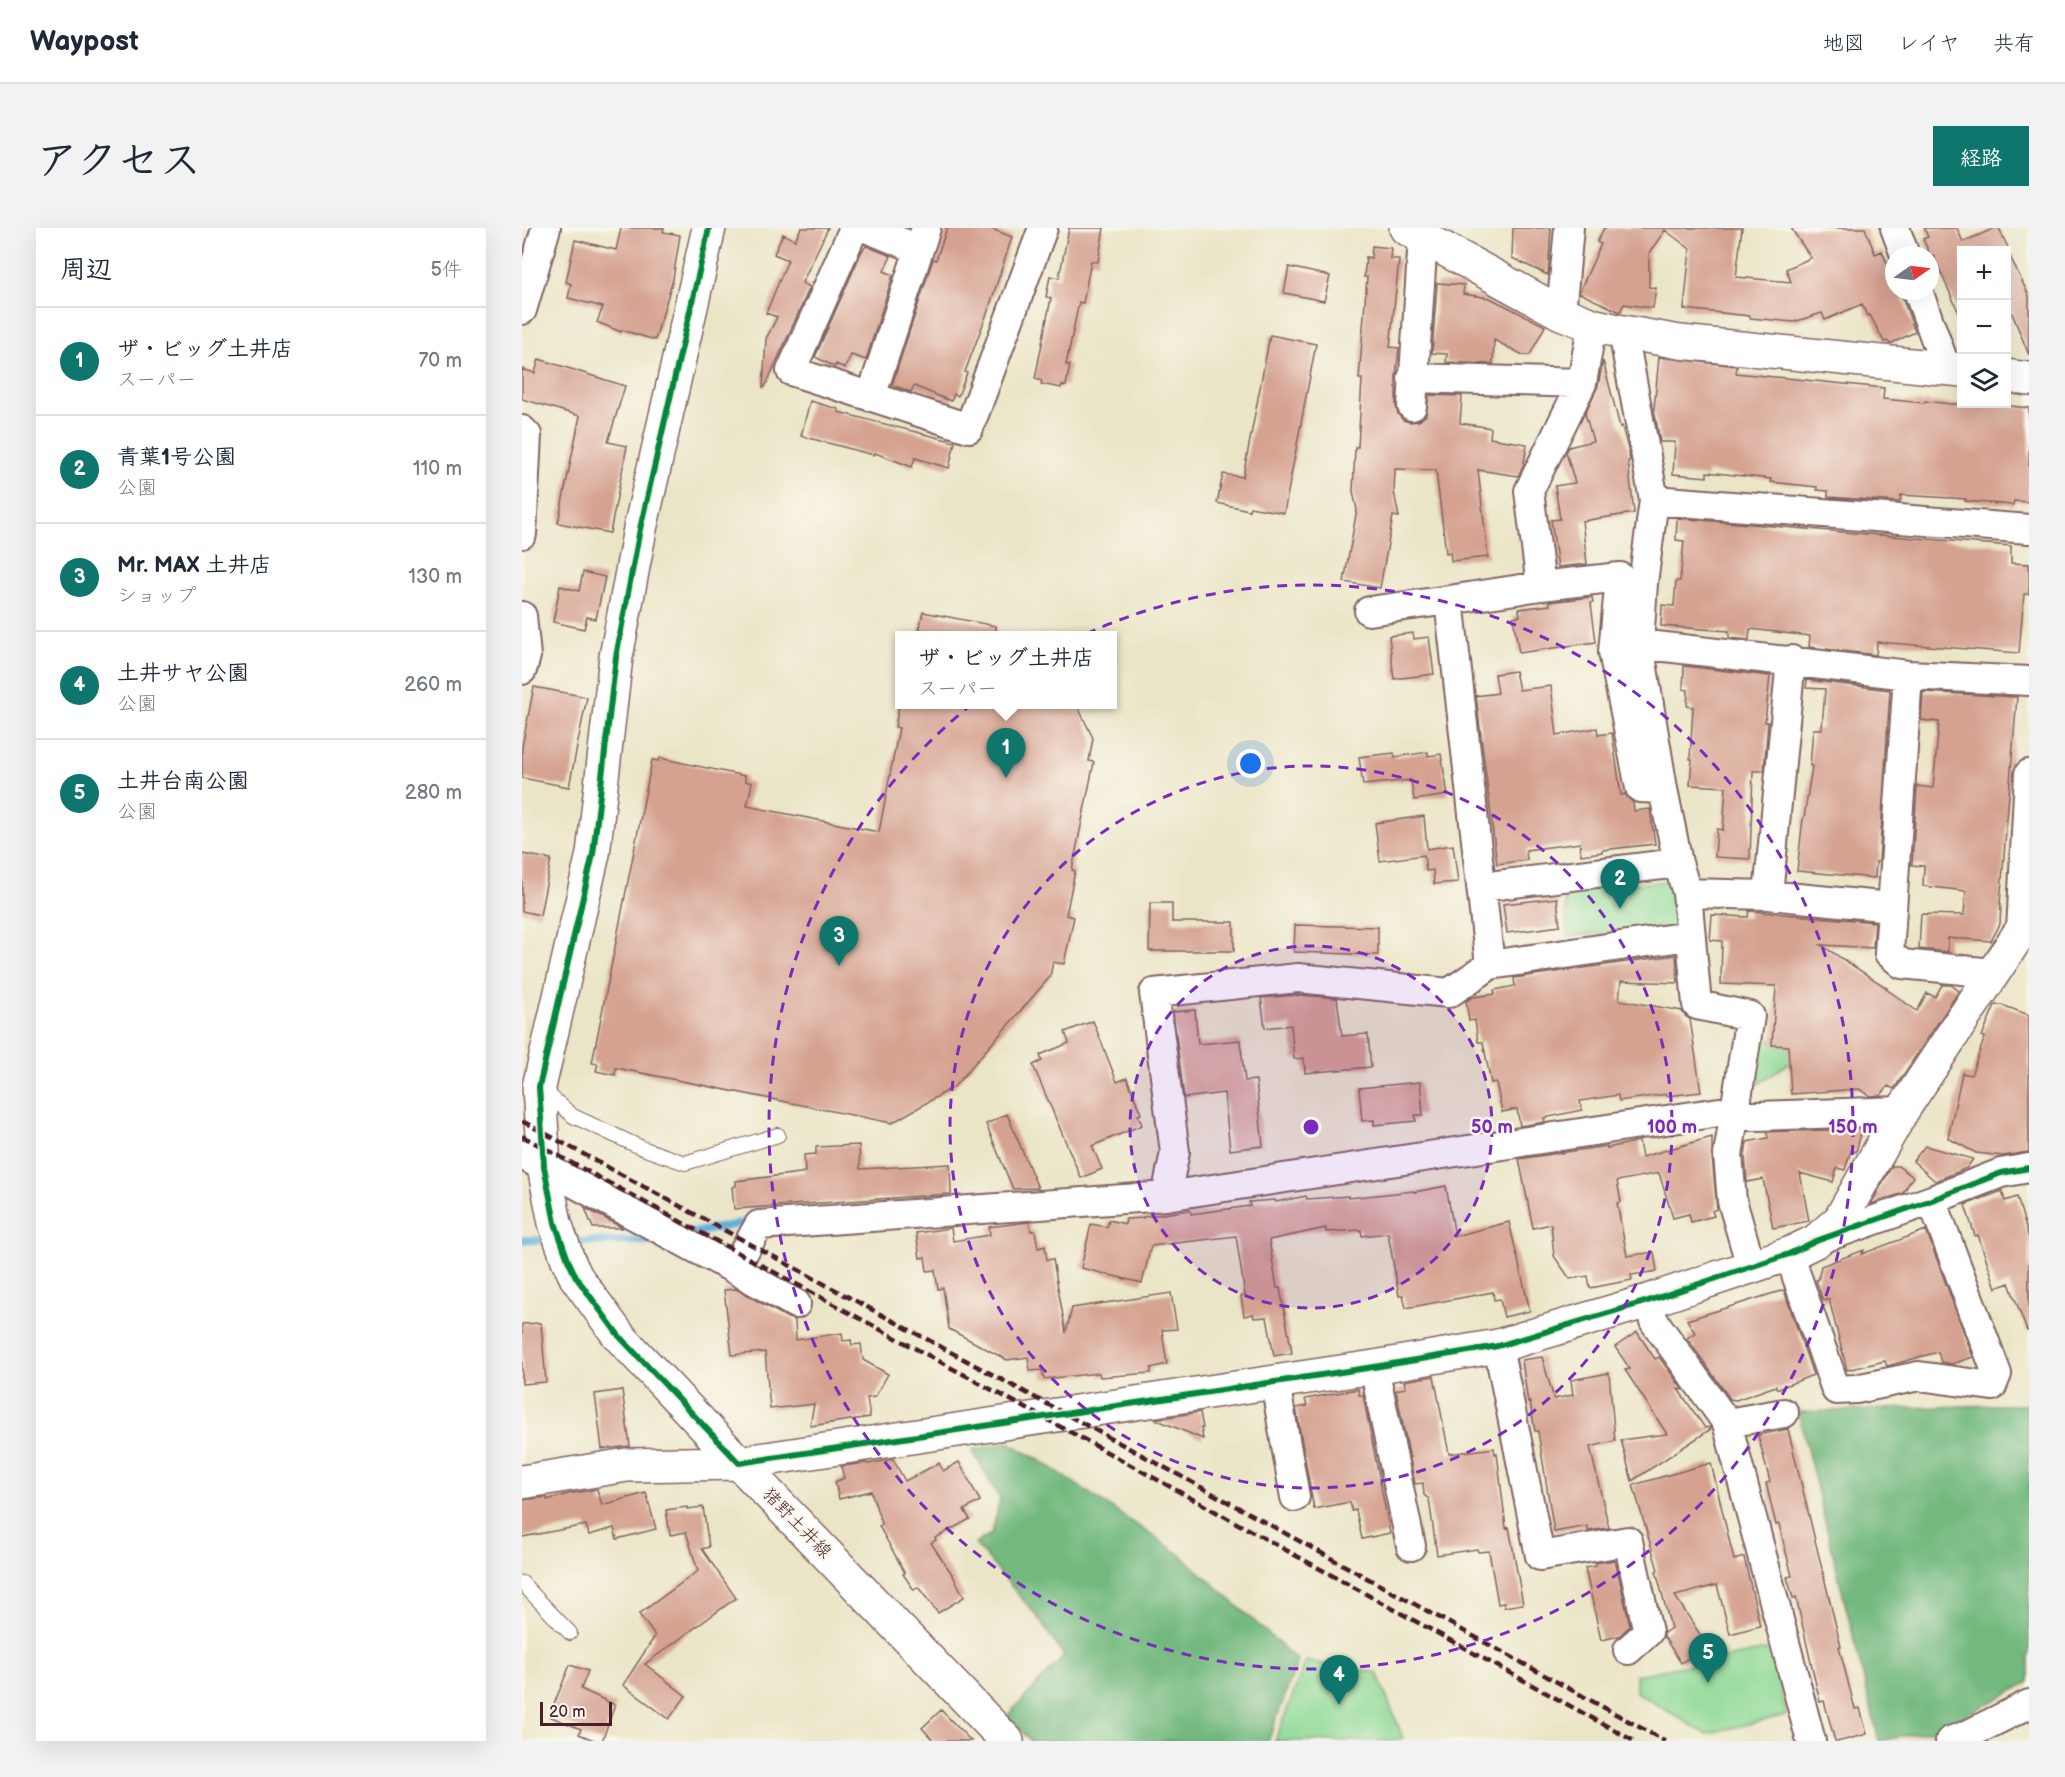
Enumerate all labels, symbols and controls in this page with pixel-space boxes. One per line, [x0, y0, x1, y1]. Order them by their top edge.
text: Waypost [30, 25, 139, 58]
text: 地図 [1823, 31, 1865, 56]
text: レイヤ [1898, 31, 1960, 56]
text: 共有 [1993, 31, 2035, 56]
button: 経路 [1933, 126, 2029, 186]
text: アクセス [36, 136, 201, 187]
north arrow [1885, 246, 1939, 300]
map controls [1957, 246, 2011, 408]
button: + [1957, 246, 2011, 300]
text: 周辺 [60, 255, 112, 286]
text: 5件 [431, 258, 462, 282]
button: − [1957, 300, 2011, 354]
text: ザ・ビッグ土井店 [117, 336, 293, 363]
text: 1 [75, 349, 84, 373]
text: 70 m [418, 349, 462, 373]
button: layers [1957, 354, 2011, 408]
text: スーパー [117, 368, 196, 392]
text: 青葉1号公園 [117, 444, 236, 471]
text: 2 [74, 457, 85, 481]
text: 110 m [413, 457, 462, 481]
text: 公園 [117, 476, 157, 500]
text: Mr. MAX 土井店 [117, 552, 272, 579]
text: 3 [74, 565, 85, 589]
text: 130 m [408, 565, 462, 589]
text: ショップ [117, 584, 196, 608]
popup [895, 631, 1117, 709]
text: ザ・ビッグ土井店 [918, 645, 1094, 672]
text: 土井サヤ公園 [117, 660, 249, 687]
text: 4 [74, 673, 85, 697]
text: 260 m [404, 673, 462, 697]
text: スーパー [918, 677, 997, 701]
text: 公園 [117, 692, 157, 716]
pin: 1 [986, 728, 1026, 778]
your location [1236, 749, 1265, 778]
text: 土井台南公園 [117, 768, 249, 795]
text: 5 [74, 781, 85, 805]
text: 280 m [405, 781, 462, 805]
text: 公園 [117, 800, 157, 824]
pin: 2 [1600, 860, 1640, 909]
pin: 3 [820, 916, 858, 966]
centre of rings [1301, 1117, 1321, 1137]
text: 50 m [1471, 1117, 1513, 1138]
text: 100 m [1647, 1117, 1697, 1138]
text: 150 m [1828, 1117, 1878, 1138]
street label: 猪野土井線 [758, 1483, 836, 1563]
pin: 5 [1688, 1634, 1728, 1683]
pin: 4 [1320, 1656, 1358, 1705]
scale bar [540, 1699, 612, 1726]
text: 20 m [549, 1703, 585, 1722]

